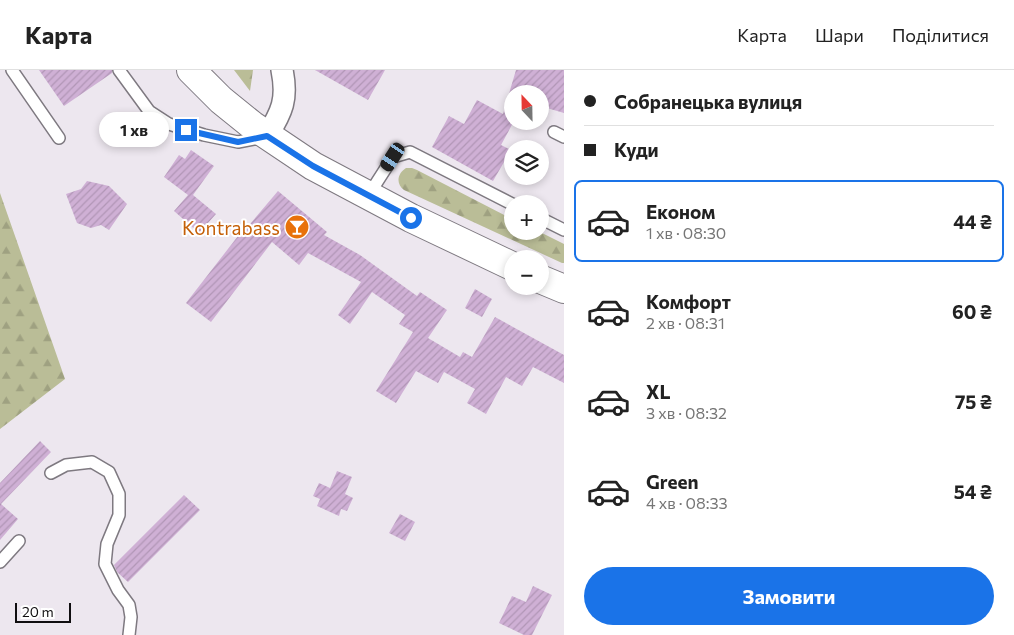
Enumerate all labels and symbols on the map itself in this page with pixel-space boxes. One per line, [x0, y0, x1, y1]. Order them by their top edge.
north arrow [504, 85, 549, 130]
callout: 1 хв [99, 112, 168, 148]
route end [175, 119, 197, 141]
car [378, 140, 407, 174]
route start [400, 207, 422, 229]
bar icon: Kontrabass [284, 214, 310, 240]
place label: Kontrabass [182, 216, 280, 239]
scale bar [15, 600, 71, 623]

